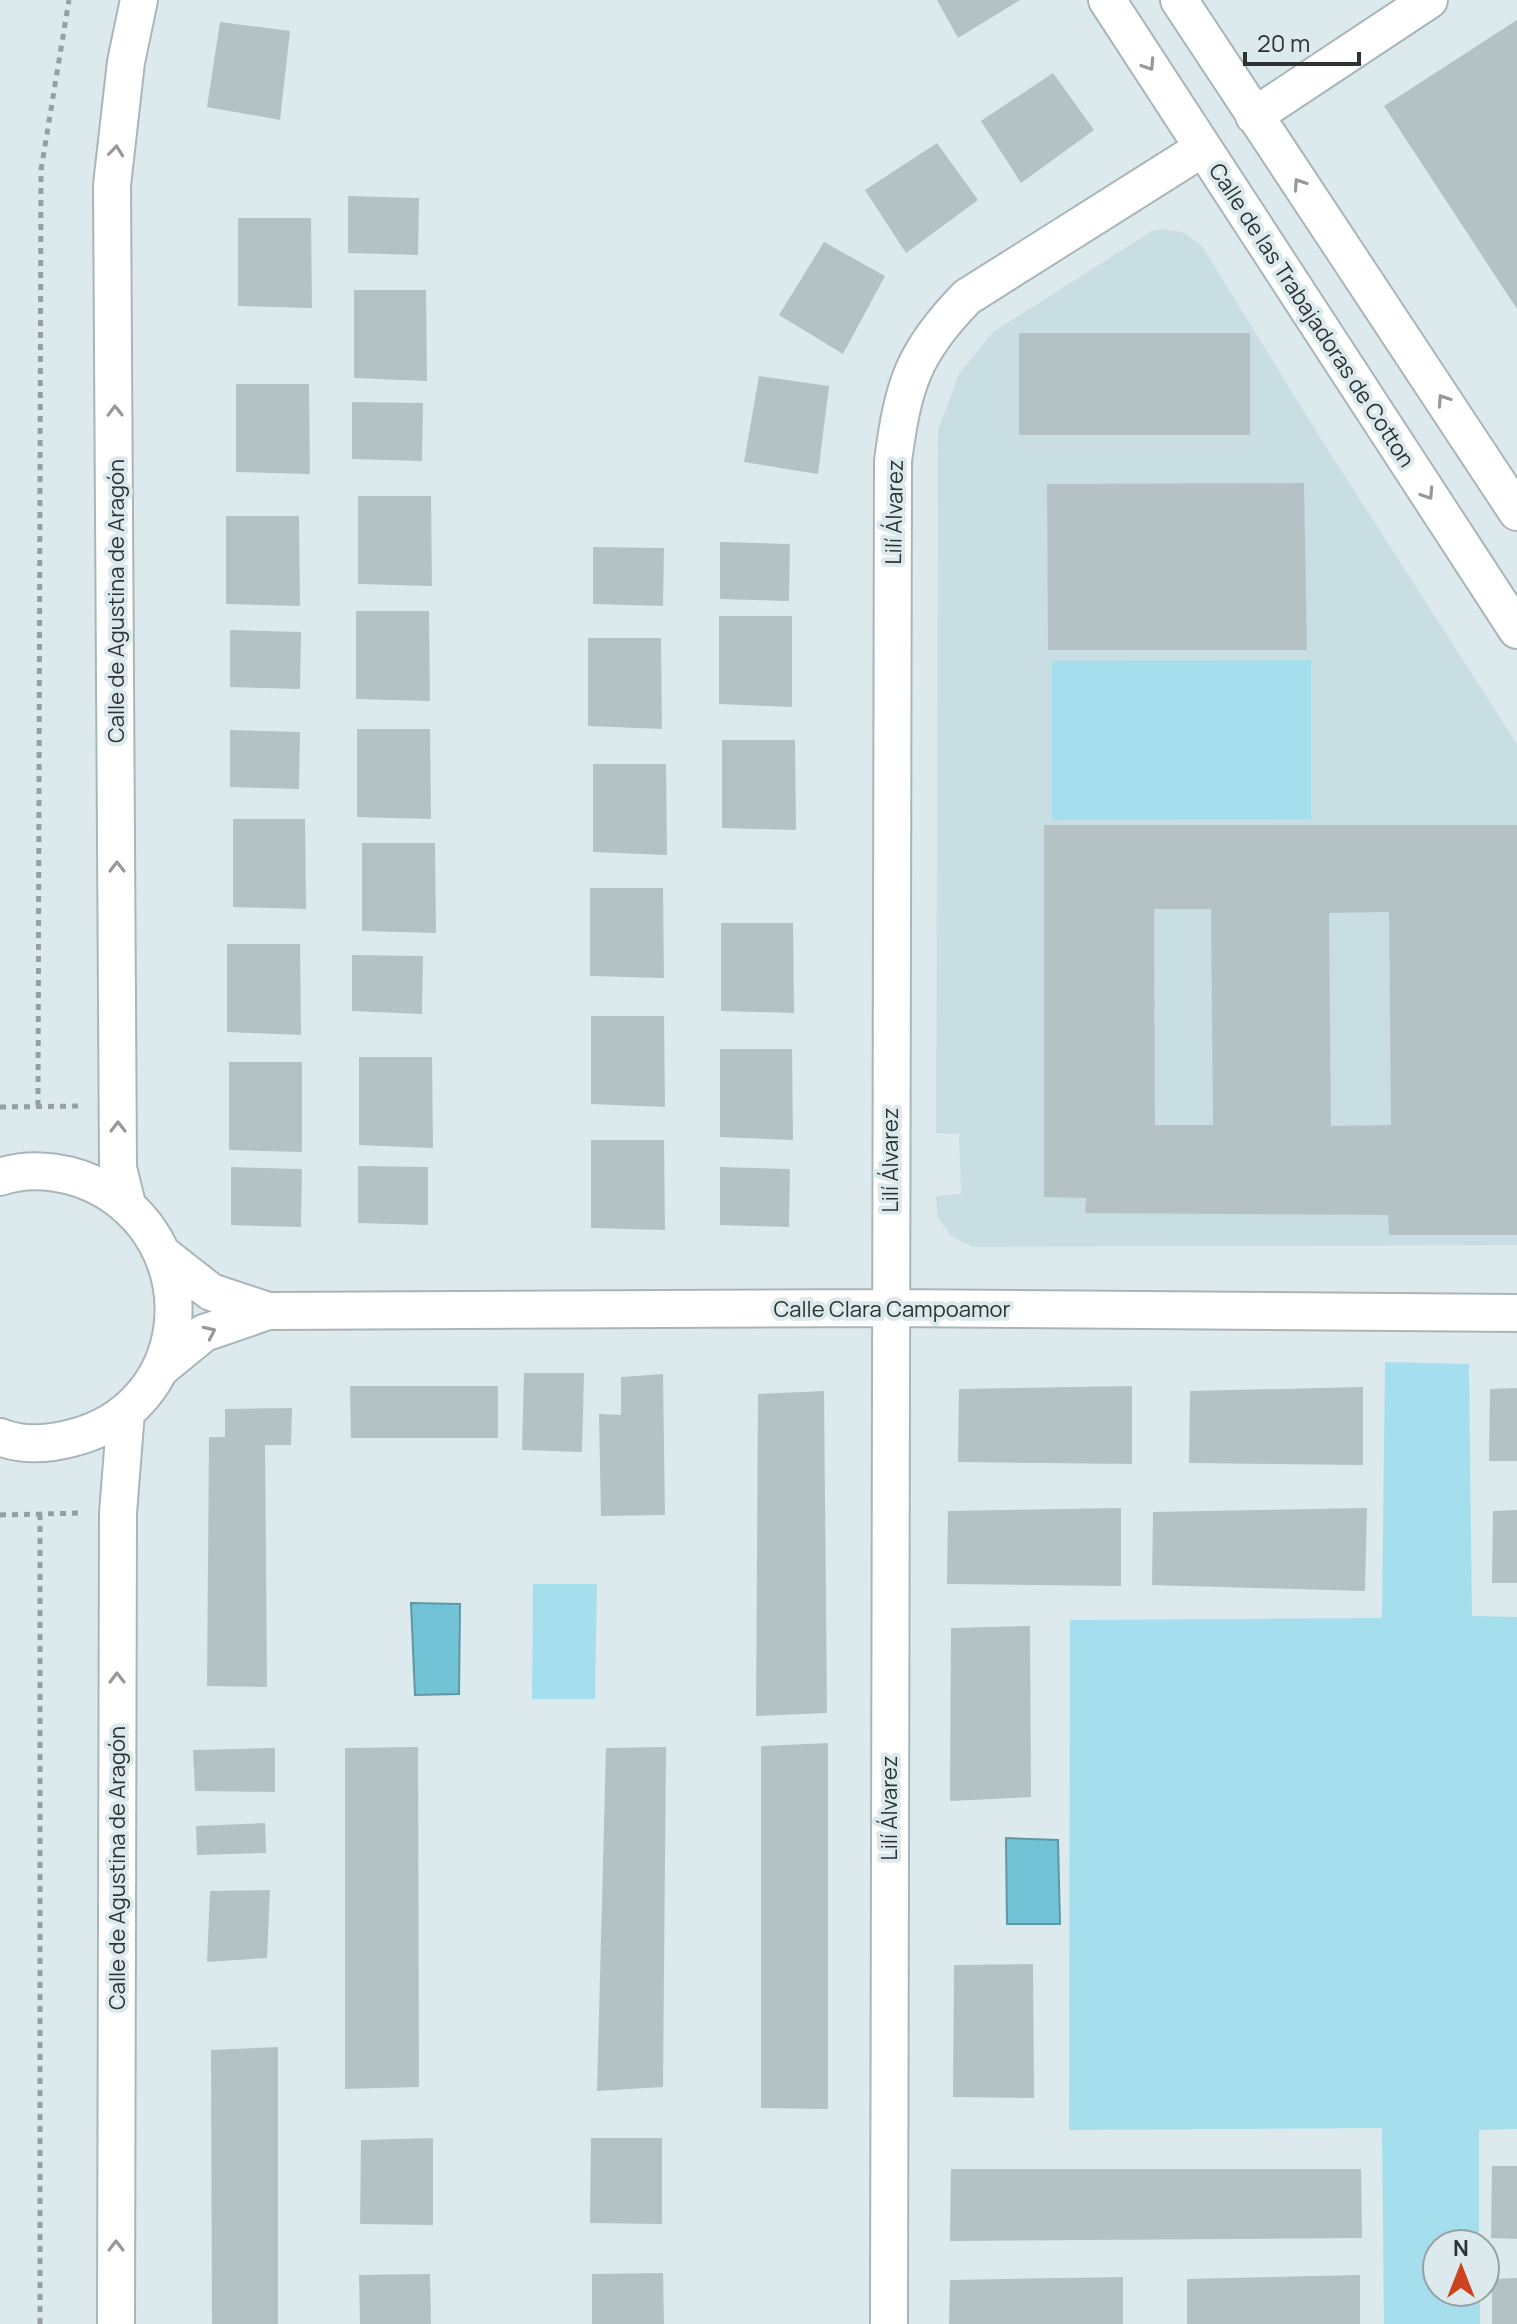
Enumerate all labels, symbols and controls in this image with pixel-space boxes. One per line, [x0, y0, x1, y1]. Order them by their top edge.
scale bar [1245, 16, 1359, 66]
text: 20 m [1257, 26, 1310, 59]
one-way arrow [1139, 57, 1154, 71]
one-way arrow [107, 144, 124, 157]
street label: Calle de las Trabajadoras de Cotton [1202, 157, 1422, 473]
one-way arrow [1293, 178, 1308, 192]
one-way arrow [1437, 394, 1452, 409]
one-way arrow [106, 404, 123, 417]
street label: Calle de Agustina de Aragón [101, 459, 131, 743]
street label: Lilí Álvarez [878, 459, 910, 565]
one-way arrow [1419, 486, 1434, 500]
one-way arrow [108, 860, 126, 873]
street label: Lilí Álvarez [875, 1107, 905, 1213]
one-way arrow [109, 1120, 127, 1133]
street label: Calle Clara Campoamor [773, 1294, 1011, 1324]
one-way arrow [202, 1326, 216, 1342]
one-way arrow [108, 1671, 126, 1684]
street label: Calle de Agustina de Aragón [102, 1726, 132, 2010]
street label: Lilí Álvarez [874, 1755, 904, 1861]
north arrow [1421, 2228, 1501, 2308]
text: N [1453, 2233, 1469, 2263]
one-way arrow [107, 2239, 125, 2252]

